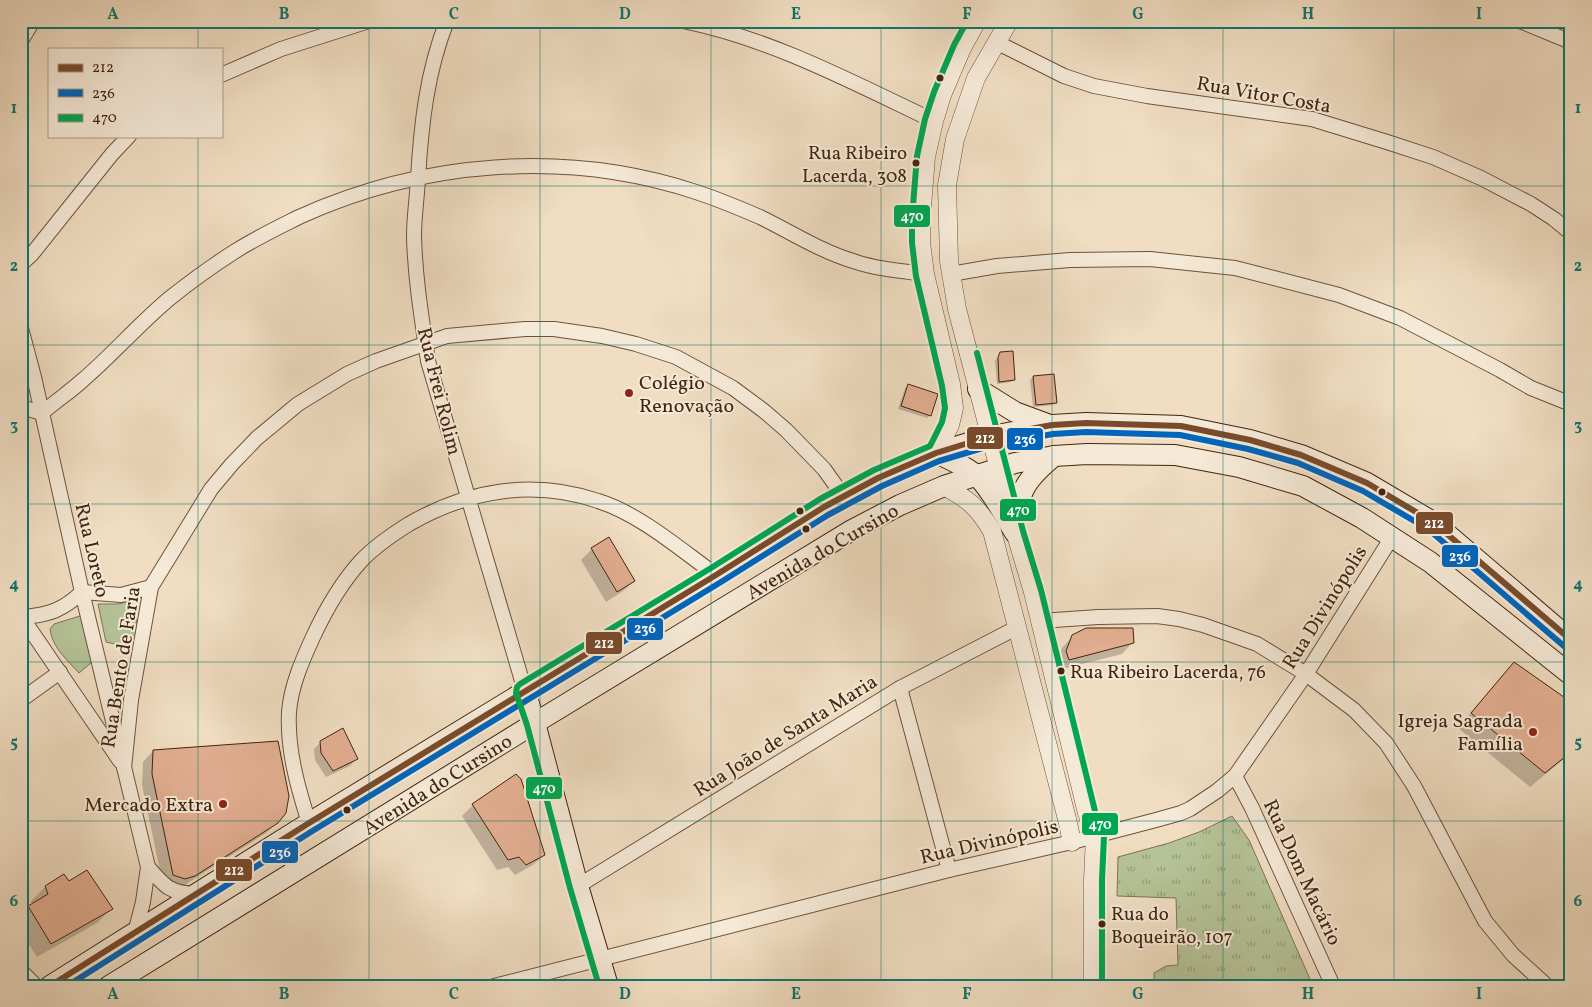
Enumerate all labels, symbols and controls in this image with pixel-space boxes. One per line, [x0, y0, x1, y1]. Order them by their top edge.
text: A [107, 4, 119, 26]
text: B [279, 4, 290, 26]
text: C [449, 4, 459, 26]
text: D [619, 4, 631, 26]
text: E [791, 4, 801, 26]
text: F [962, 4, 972, 26]
text: G [1132, 4, 1144, 26]
text: H [1302, 4, 1314, 26]
text: I [1476, 4, 1482, 26]
legend [48, 48, 222, 138]
text: 212 [92, 58, 114, 79]
street label: Rua Vitor Costa [1194, 70, 1333, 122]
unlabelled marker [935, 73, 945, 83]
text: 236 [92, 84, 115, 105]
text: 1 [11, 98, 17, 120]
text: 1 [1575, 98, 1581, 120]
text: 470 [92, 108, 117, 129]
place label: Rua Ribeiro Lacerda, 308 [802, 141, 907, 190]
marker: Rua Ribeiro Lacerda, 308 [911, 158, 921, 168]
line badge: 470 [893, 204, 931, 228]
text: 470 [900, 208, 924, 227]
text: 2 [10, 256, 18, 278]
text: 2 [1574, 256, 1582, 278]
street label: Rua Frei Rolim [409, 325, 467, 458]
place label: Colégio Renovação [639, 370, 734, 421]
marker: Colégio Renovação [623, 387, 635, 399]
text: 3 [10, 415, 18, 437]
text: 3 [1574, 415, 1582, 437]
line badge: 212 [966, 426, 1004, 450]
line badge: 236 [1006, 427, 1044, 451]
text: 212 [975, 430, 995, 449]
text: 236 [1014, 431, 1036, 450]
unlabelled marker [1377, 487, 1387, 497]
street label: Avenida do Cursino [742, 498, 904, 608]
line badge: 470 [999, 498, 1037, 522]
street label: Rua Loreto [67, 500, 116, 600]
text: 470 [1006, 502, 1030, 521]
unlabelled marker [795, 506, 805, 516]
line badge: 212 [1415, 511, 1454, 535]
text: 212 [1424, 515, 1444, 534]
unlabelled marker [801, 524, 811, 534]
street label: Rua Divinópolis [1276, 541, 1375, 675]
line badge: 236 [1441, 544, 1479, 568]
text: 236 [1449, 548, 1471, 567]
text: 4 [9, 574, 19, 596]
text: 4 [1573, 574, 1583, 596]
street label: Rua Bento de Faria [95, 584, 149, 750]
line badge: 236 [626, 617, 664, 641]
text: 236 [634, 620, 656, 639]
line badge: 212 [585, 631, 623, 655]
text: 212 [594, 635, 614, 654]
place label: Rua Ribeiro Lacerda, 76 [1070, 660, 1266, 686]
marker: Rua Ribeiro Lacerda, 76 [1056, 666, 1066, 676]
street label: Rua João de Santa Maria [689, 669, 884, 805]
place label: Igreja Sagrada Família [1397, 708, 1523, 759]
marker: Igreja Sagrada Família [1527, 726, 1539, 738]
street label: Avenida do Cursino [358, 728, 518, 843]
text: 5 [10, 732, 18, 754]
text: 5 [1574, 732, 1582, 754]
line badge: 470 [525, 776, 563, 800]
text: 470 [532, 780, 556, 799]
place label: Mercado Extra [84, 792, 213, 820]
street label: Rua Dom Macário [1255, 795, 1347, 951]
marker: Mercado Extra [217, 798, 229, 810]
unlabelled marker [342, 805, 352, 815]
line badge: 470 [1081, 812, 1119, 836]
street label: Rua Divinópolis [918, 813, 1061, 872]
text: 470 [1088, 816, 1112, 835]
line badge: 236 [261, 840, 299, 864]
text: 236 [269, 844, 291, 863]
line badge: 212 [215, 858, 253, 882]
text: 212 [224, 862, 244, 881]
text: 6 [10, 891, 19, 913]
text: 6 [1574, 891, 1583, 913]
place label: Rua do Boqueirão, 107 [1111, 902, 1233, 951]
marker: Rua do Boqueirão, 107 [1097, 919, 1107, 929]
text: A [107, 984, 119, 1006]
text: B [279, 984, 290, 1006]
text: C [449, 984, 459, 1006]
text: D [619, 984, 631, 1006]
text: E [791, 984, 801, 1006]
text: F [962, 984, 972, 1006]
text: G [1132, 984, 1144, 1006]
text: H [1302, 984, 1314, 1006]
text: I [1476, 984, 1482, 1006]

